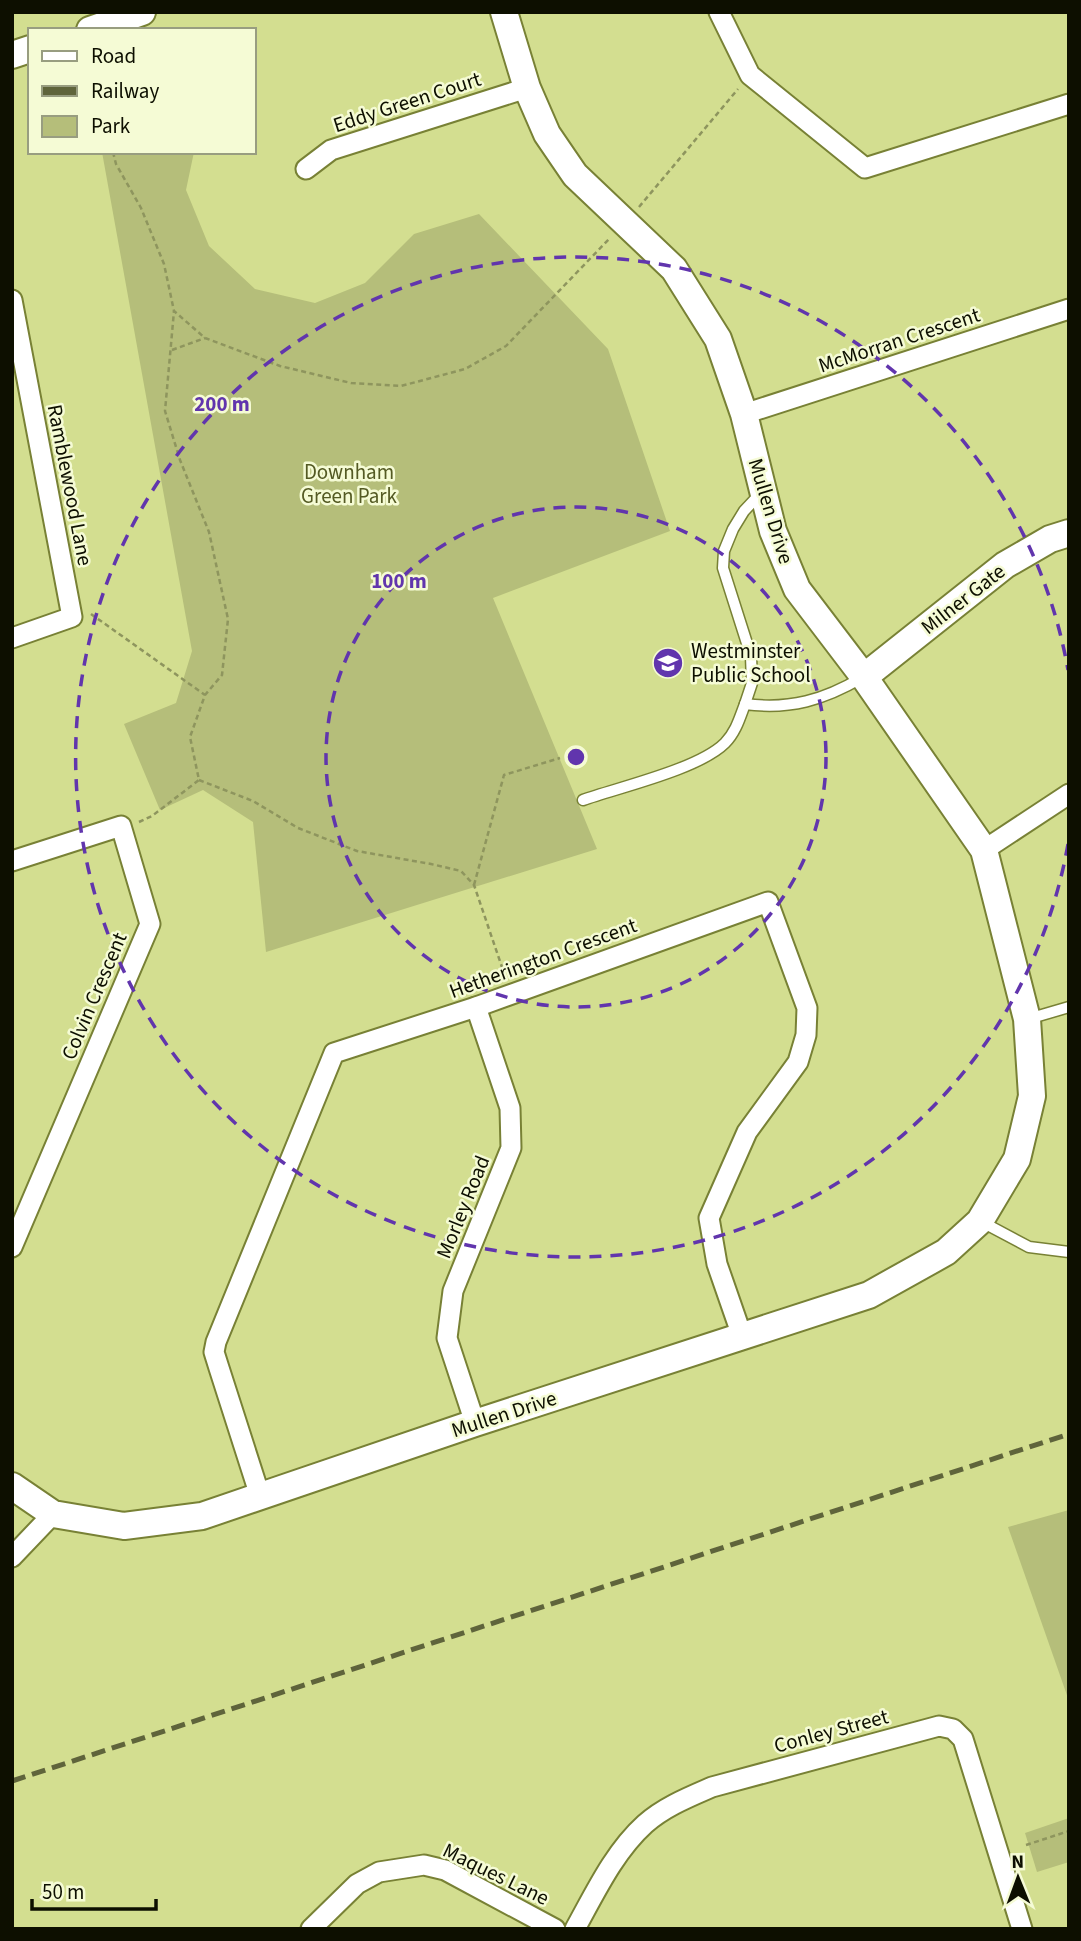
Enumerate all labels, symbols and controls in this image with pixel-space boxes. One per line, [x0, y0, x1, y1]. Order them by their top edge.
legend [28, 28, 256, 154]
text: Road [91, 41, 136, 71]
street label: Eddy Green Court [329, 64, 485, 140]
text: Railway [91, 76, 159, 106]
text: Park [91, 111, 131, 141]
street label: McMorran Crescent [814, 300, 984, 380]
text: 200 m [194, 389, 250, 419]
street label: Ramblewood Lane [40, 402, 100, 568]
street label: Mullen Drive [741, 454, 801, 568]
park label: Downham Green Park [301, 457, 398, 511]
street label: Milner Gate [914, 556, 1012, 642]
text: 100 m [371, 566, 427, 596]
place label: Westminster Public School [691, 636, 811, 690]
school or university icon: Westminster Public School [651, 646, 685, 680]
centre of rings [564, 745, 588, 769]
street label: Hetherington Crescent [445, 910, 641, 1006]
street label: Colvin Crescent [54, 928, 134, 1064]
street label: Morley Road [429, 1151, 497, 1263]
street label: Mullen Drive [448, 1383, 560, 1445]
street label: Conley Street [770, 1701, 892, 1761]
street label: Maques Lane [438, 1835, 554, 1913]
north arrow [983, 1843, 1053, 1913]
text: N [1011, 1849, 1024, 1876]
scale bar [32, 1868, 156, 1912]
text: 50 m [42, 1877, 84, 1907]

